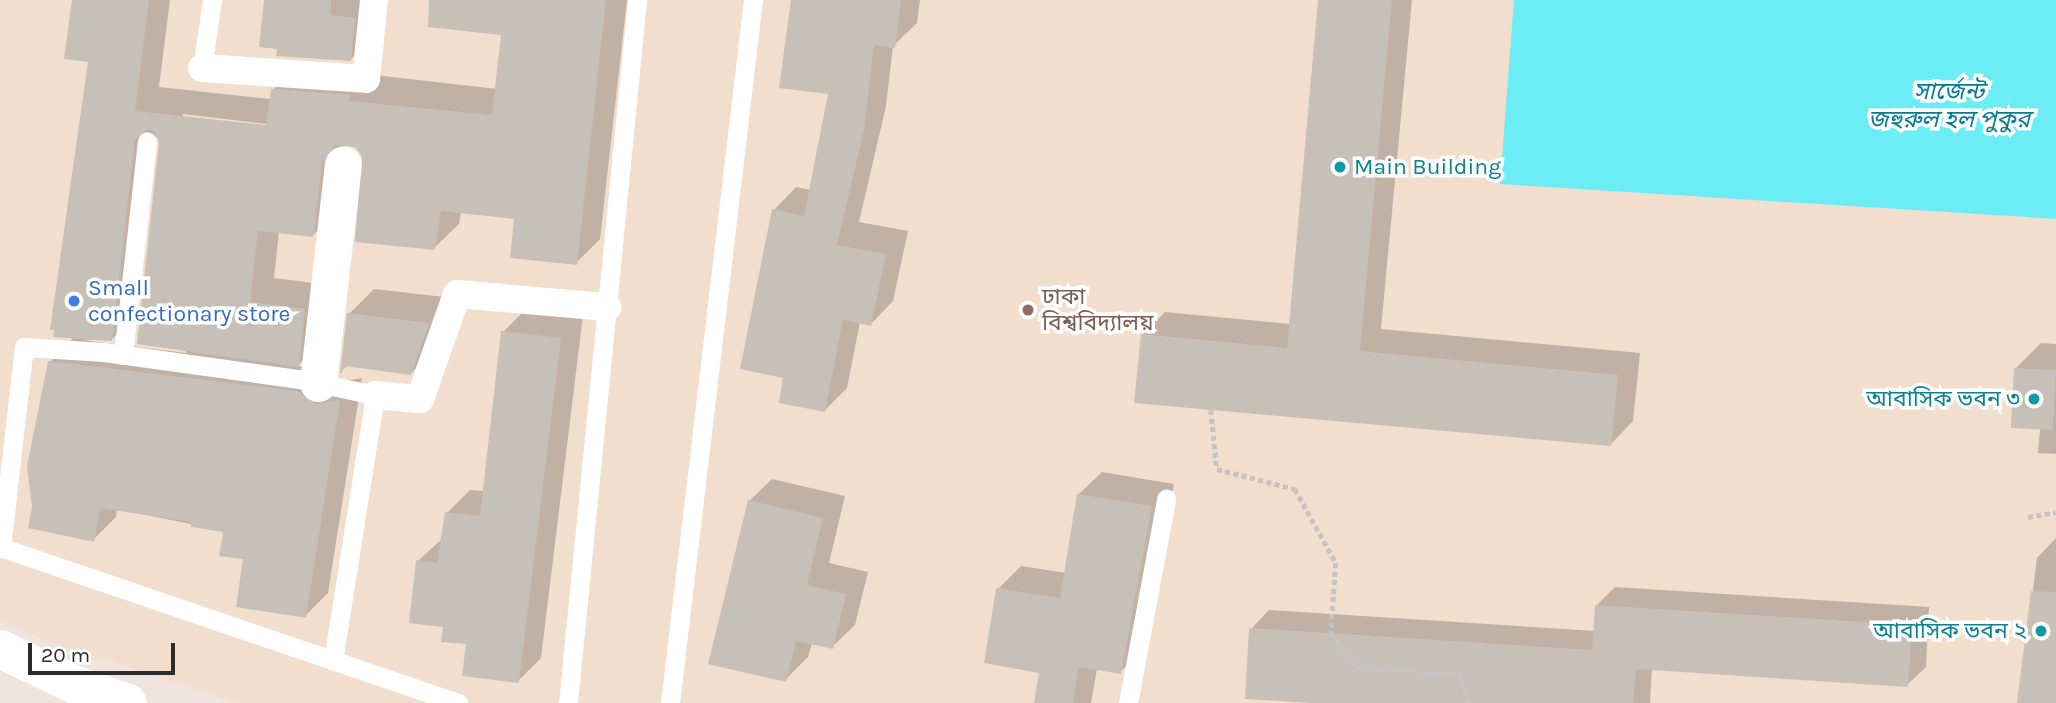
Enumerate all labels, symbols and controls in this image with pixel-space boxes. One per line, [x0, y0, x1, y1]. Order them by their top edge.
water label: সার্জেন্ট জহুরুল হল পুকুর [1868, 78, 2030, 134]
place label: Main Building [1354, 153, 1501, 181]
marker: Main Building [1332, 159, 1348, 175]
place label: Small confectionary store [88, 274, 290, 328]
place label: ঢাকা বিশ্ববিদ্যালয় [1042, 283, 1154, 337]
marker: Small confectionary store [66, 293, 82, 309]
marker: ঢাকা বিশ্ববিদ্যালয় [1020, 302, 1036, 318]
place label: আবাসিক ভবন ৩ [1866, 385, 2020, 413]
marker: আবাসিক ভবন ৩ [2026, 391, 2042, 407]
place label: আবাসিক ভবন ২ [1873, 617, 2027, 645]
marker: আবাসিক ভবন ২ [2033, 623, 2049, 639]
scale bar [32, 630, 178, 674]
text: 20 m [41, 643, 90, 667]

